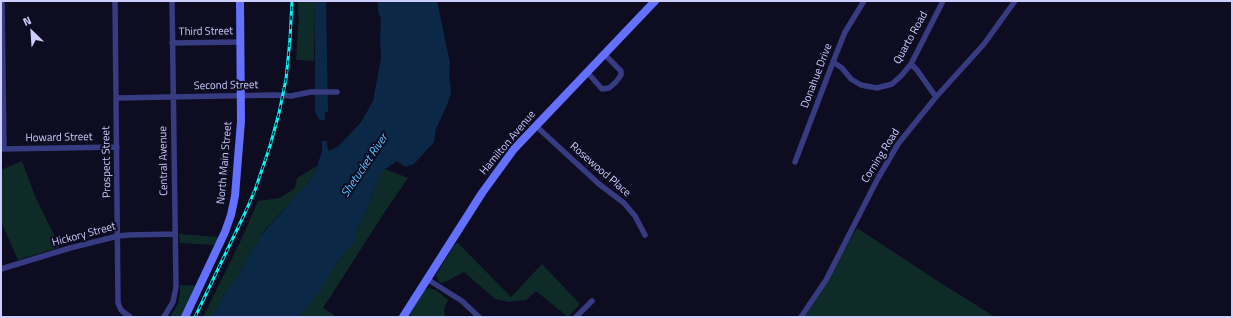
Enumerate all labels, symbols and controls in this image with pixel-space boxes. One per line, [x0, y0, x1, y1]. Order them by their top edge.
street label: Quarto Road [891, 9, 931, 67]
north arrow [12, 12, 52, 52]
text: N [20, 12, 34, 30]
street label: Third Street [179, 25, 233, 39]
street label: Donahue Drive [799, 42, 835, 110]
street label: Second Street [194, 79, 258, 93]
street label: Hamilton Avenue [477, 108, 539, 178]
street label: North Main Street [215, 121, 235, 205]
street label: Prospect Street [100, 126, 114, 198]
street label: Central Avenue [157, 126, 171, 196]
street label: Corning Road [859, 126, 903, 186]
street label: Howard Street [25, 131, 93, 145]
water label: Shetucket River [339, 132, 391, 200]
street label: Rosewood Place [567, 140, 633, 200]
street label: Hickory Street [51, 220, 117, 250]

